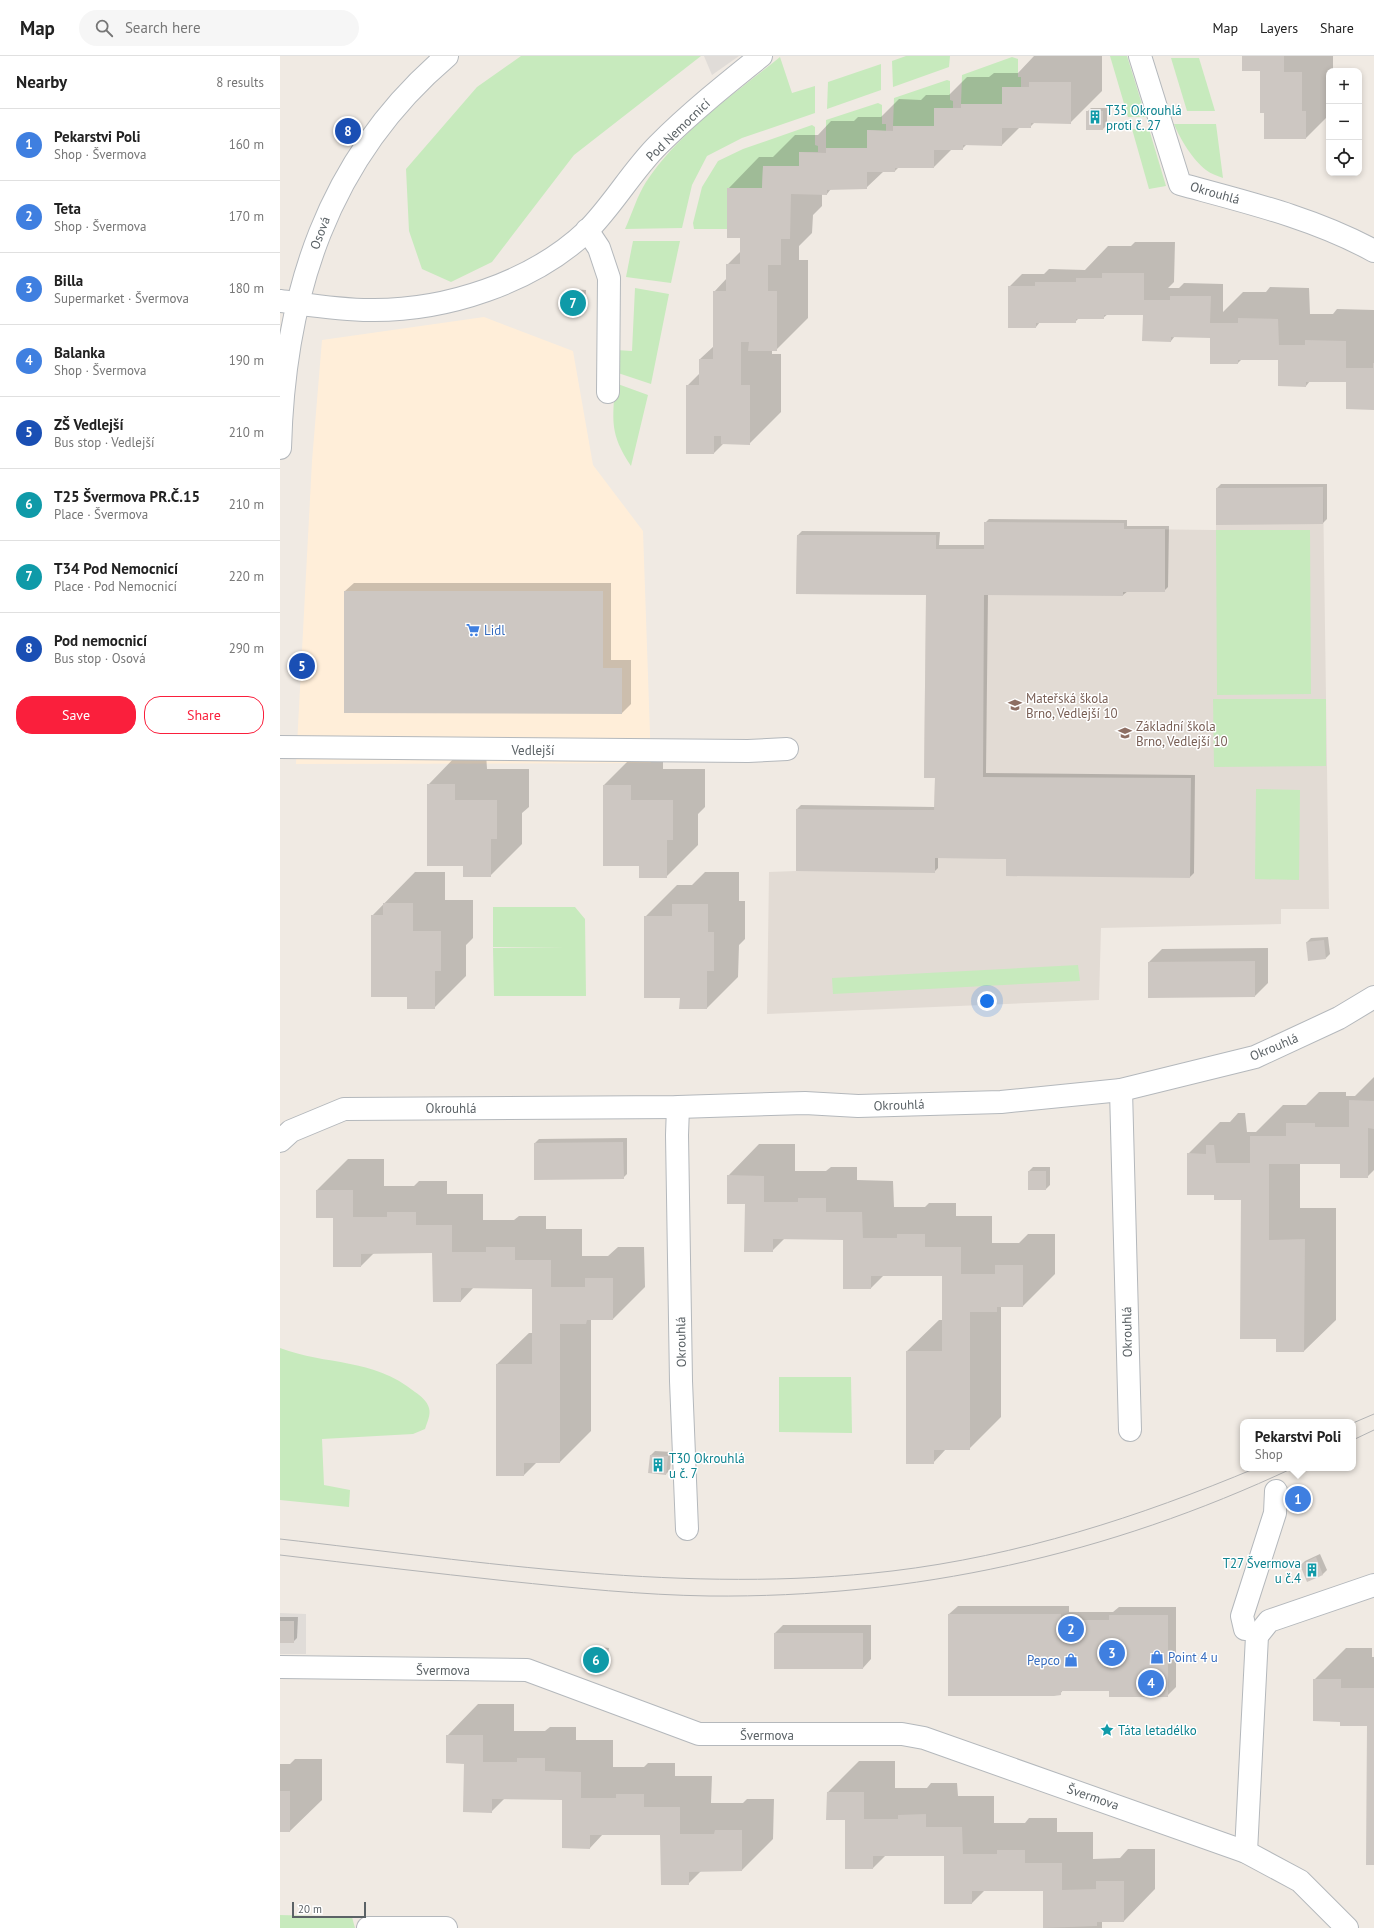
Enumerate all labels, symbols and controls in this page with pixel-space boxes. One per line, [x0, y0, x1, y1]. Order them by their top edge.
search box [79, 10, 359, 46]
text: Map [20, 16, 55, 40]
icon: search [93, 17, 115, 39]
text: Search here [125, 18, 201, 37]
text: Map [1212, 19, 1238, 37]
text: Layers [1260, 19, 1298, 37]
text: Share [1320, 19, 1354, 37]
map controls [1326, 68, 1362, 176]
button: + [1326, 68, 1362, 104]
text: Nearby [16, 71, 67, 93]
text: 8 results [216, 74, 264, 91]
street label: Pod Nemocnicí [642, 95, 714, 165]
place label: T35 Okrouhlá proti č. 27 [1106, 102, 1182, 134]
button: − [1326, 104, 1362, 140]
building icon: T35 Okrouhlá proti č. 27 [1087, 109, 1103, 125]
pin: 8 [335, 116, 361, 146]
text: Pekarstvi Poli [54, 127, 140, 146]
text: 1 [25, 136, 33, 153]
text: 160 m [229, 136, 264, 153]
button: locate [1326, 140, 1362, 176]
text: Shop · Švermova [54, 146, 147, 163]
street label: Okrouhlá [1188, 178, 1242, 208]
text: Teta [54, 199, 81, 218]
text: 2 [25, 208, 33, 225]
text: 170 m [229, 208, 264, 225]
street label: Osová [306, 214, 334, 252]
text: Shop · Švermova [54, 218, 147, 235]
text: Billa [54, 271, 83, 290]
text: 3 [25, 280, 33, 297]
text: 180 m [229, 280, 264, 297]
pin: 7 [560, 288, 586, 318]
text: Supermarket · Švermova [54, 290, 189, 307]
text: Balanka [54, 343, 105, 362]
text: 4 [25, 352, 33, 369]
text: 190 m [229, 352, 264, 369]
text: Shop · Švermova [54, 362, 147, 379]
text: ZŠ Vedlejší [54, 415, 123, 434]
text: 5 [25, 424, 33, 441]
text: 210 m [229, 424, 264, 441]
text: Bus stop · Vedlejší [54, 434, 154, 451]
text: T25 Švermova PR.Č.15 [54, 487, 200, 506]
text: 6 [25, 496, 33, 513]
text: 210 m [229, 496, 264, 513]
text: Place · Švermova [54, 506, 148, 523]
text: T34 Pod Nemocnicí [54, 559, 178, 578]
text: 7 [25, 568, 33, 585]
text: 220 m [229, 568, 264, 585]
text: Place · Pod Nemocnicí [54, 578, 177, 595]
supermarket icon: Lidl [465, 622, 481, 638]
place label: Lidl [484, 622, 505, 639]
text: Pod nemocnicí [54, 631, 147, 650]
text: 8 [25, 640, 33, 657]
text: 290 m [229, 640, 264, 657]
text: Bus stop · Osová [54, 650, 146, 667]
pin: 5 [289, 651, 315, 681]
place label: Mateřská škola Brno, Vedlejší 10 [1026, 690, 1118, 722]
button: Save [16, 696, 136, 734]
button: Share [144, 696, 264, 734]
school or university icon: Mateřská škola Brno, Vedlejší 10 [1007, 697, 1023, 713]
place label: Základní škola Brno, Vedlejší 10 [1136, 718, 1228, 750]
school or university icon: Základní škola Brno, Vedlejší 10 [1117, 725, 1133, 741]
street label: Vedlejší [510, 742, 555, 759]
your location [977, 991, 997, 1011]
street label: Okrouhlá [1247, 1029, 1301, 1065]
street label: Okrouhlá [873, 1096, 925, 1114]
street label: Okrouhlá [426, 1100, 476, 1117]
street label: Okrouhlá [1118, 1306, 1136, 1358]
street label: Okrouhlá [672, 1316, 690, 1368]
popup [1240, 1419, 1356, 1471]
text: Pekarstvi Poli [1255, 1427, 1341, 1446]
text: Shop [1255, 1446, 1283, 1463]
place label: T30 Okrouhlá u č. 7 [669, 1450, 745, 1482]
building icon: T30 Okrouhlá u č. 7 [650, 1457, 666, 1473]
pin: 1 [1285, 1484, 1311, 1514]
place label: T27 Švermova u č.4 [1223, 1555, 1301, 1587]
building icon: T27 Švermova u č.4 [1304, 1562, 1320, 1578]
pin: 2 [1058, 1614, 1084, 1644]
pin: 3 [1099, 1638, 1125, 1668]
pin: 6 [583, 1645, 609, 1675]
shop icon: Point 4 u [1149, 1649, 1165, 1665]
place label: Point 4 u [1168, 1649, 1218, 1666]
place label: Pepco [1027, 1652, 1060, 1669]
shop icon: Pepco [1063, 1652, 1079, 1668]
street label: Švermova [416, 1662, 470, 1679]
pin: 4 [1138, 1668, 1164, 1698]
place icon: Táta letadélko [1099, 1722, 1115, 1738]
place label: Táta letadélko [1118, 1722, 1197, 1739]
street label: Švermova [740, 1727, 794, 1744]
street label: Švermova [1065, 1780, 1121, 1814]
scale bar [292, 1900, 366, 1919]
text: 20 m [298, 1902, 322, 1916]

